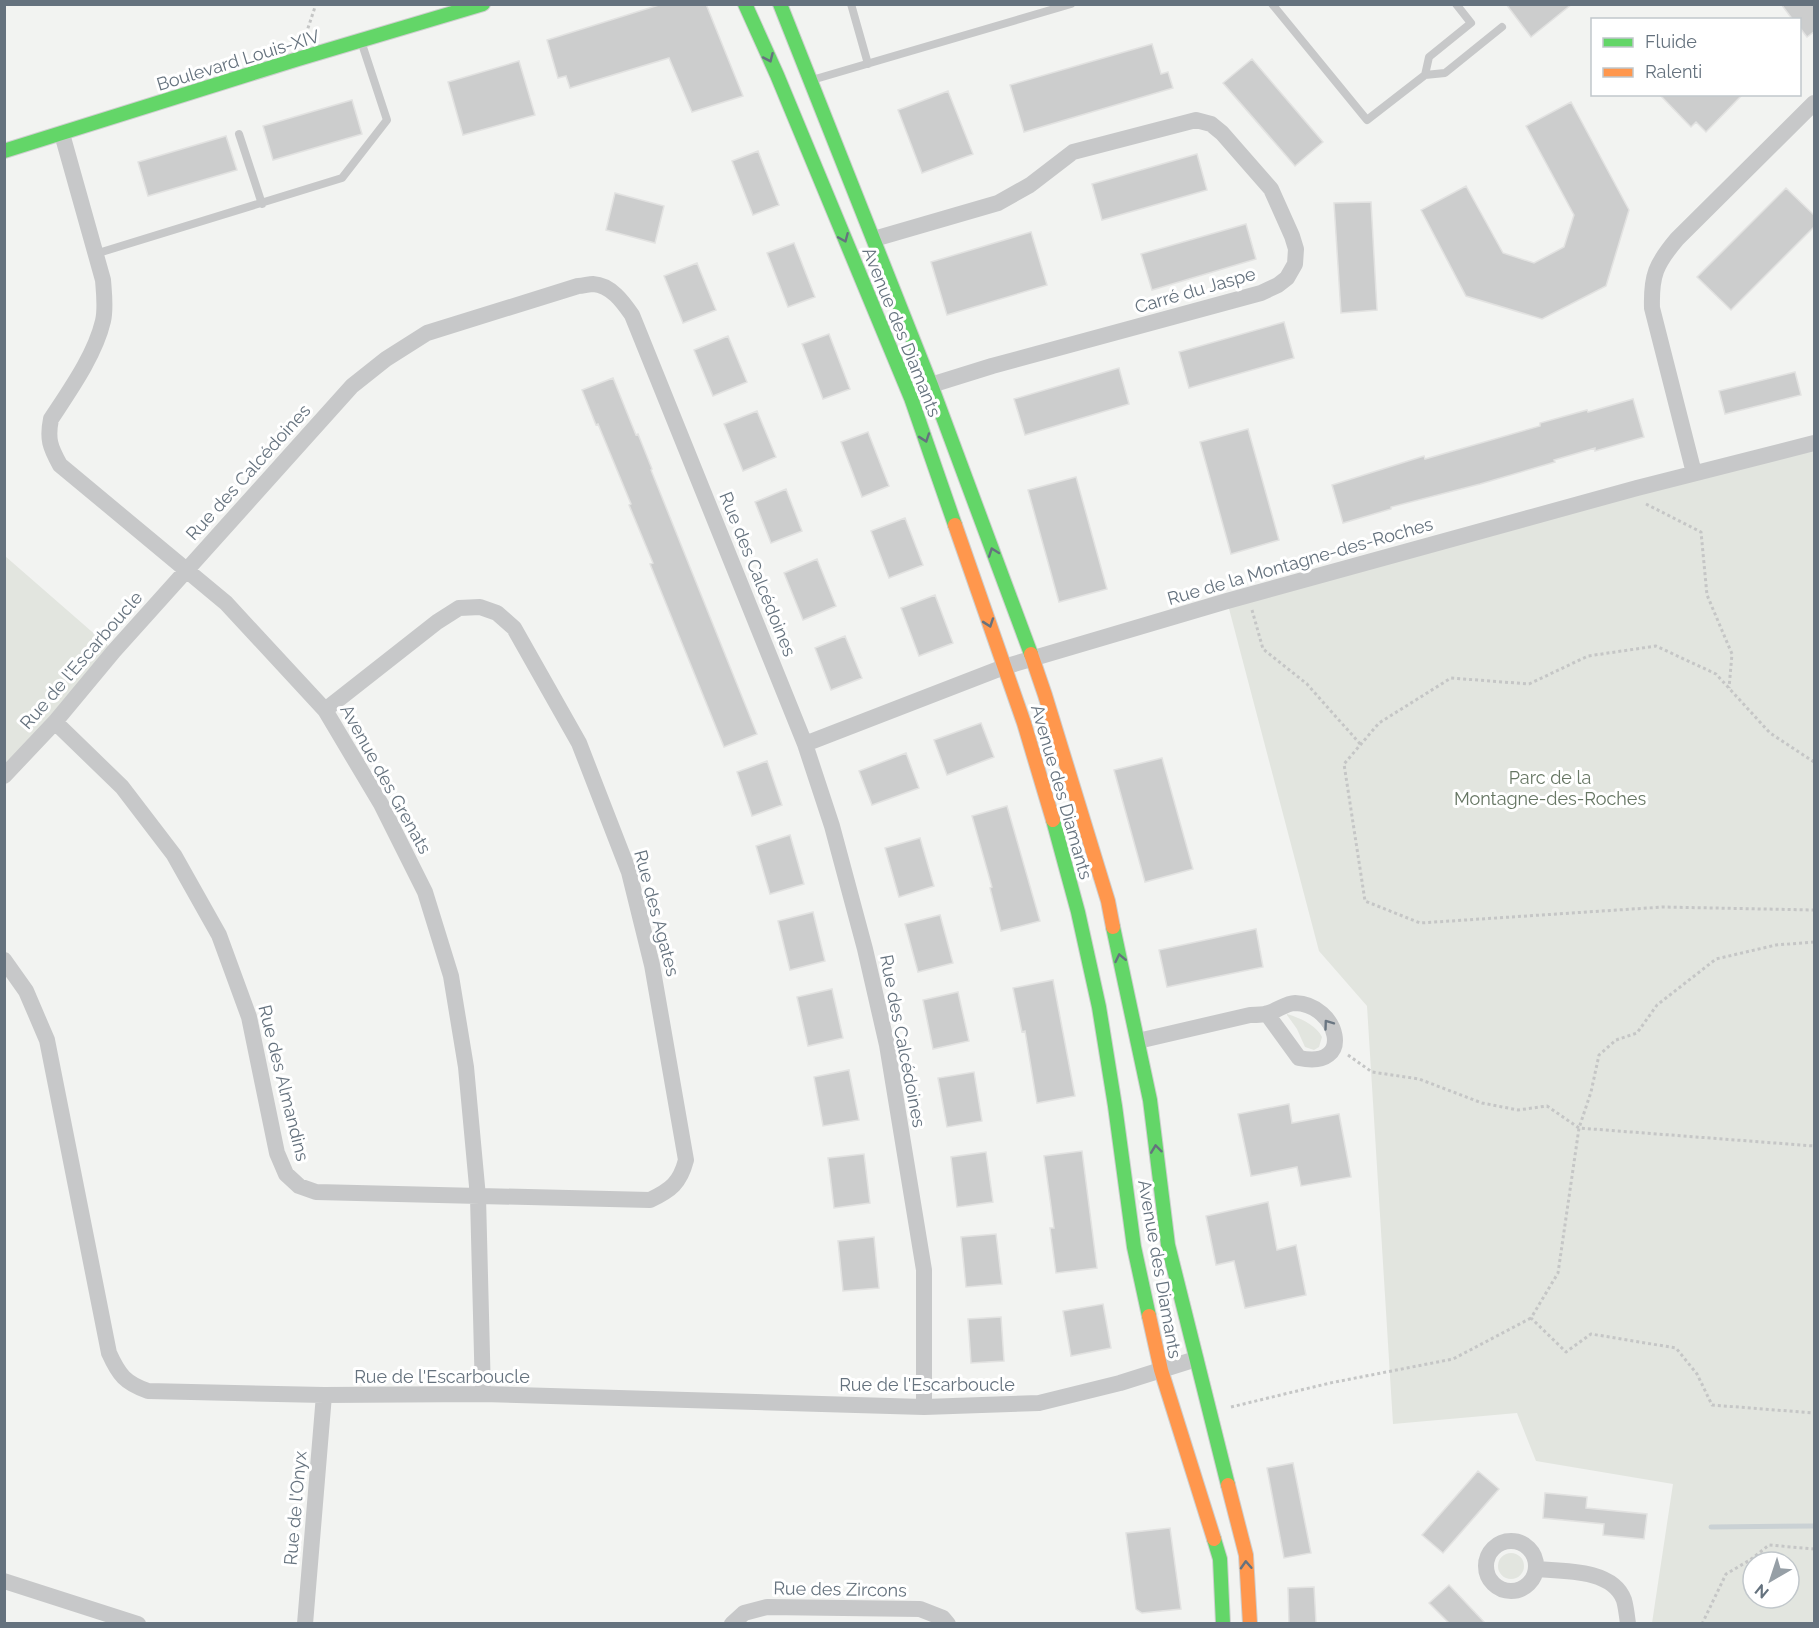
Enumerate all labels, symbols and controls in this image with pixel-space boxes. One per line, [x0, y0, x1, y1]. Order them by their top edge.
legend [1591, 18, 1801, 96]
street label: Boulevard Louis-XIV [154, 25, 322, 95]
text: Fluide [1645, 31, 1697, 52]
one-way arrow [762, 52, 774, 63]
text: Ralenti [1645, 61, 1702, 82]
one-way arrow [837, 232, 849, 243]
street label: Avenue des Diamants [858, 244, 946, 420]
street label: Carré du Jaspe [1132, 263, 1258, 317]
street label: Rue des Calcédoines [181, 400, 315, 544]
one-way arrow [917, 432, 930, 443]
street label: Rue des Calcédoines [715, 489, 801, 660]
street label: Rue de la Montagne-des-Roches [1165, 513, 1436, 609]
one-way arrow [988, 547, 1000, 558]
street label: Rue de l'Escarboucle [16, 587, 147, 733]
one-way arrow [981, 617, 994, 628]
street label: Avenue des Grenats [336, 701, 436, 857]
street label: Avenue des Diamants [1027, 702, 1097, 882]
park label: Parc de la Montagne-des-Roches [1454, 767, 1646, 809]
street label: Rue des Agates [630, 848, 684, 979]
street label: Rue des Calcédoines [876, 953, 930, 1129]
one-way arrow [1114, 953, 1127, 963]
street label: Rue des Almandins [254, 1003, 314, 1164]
one-way arrow [1324, 1019, 1335, 1030]
one-way arrow [1150, 1145, 1163, 1154]
street label: Avenue des Diamants [1134, 1178, 1186, 1360]
street label: Rue de l'Escarboucle [354, 1366, 530, 1387]
street label: Rue de l'Escarboucle [839, 1374, 1015, 1395]
street label: Rue de l'Onyx [280, 1450, 310, 1566]
north arrow [1741, 1550, 1801, 1610]
one-way arrow [1240, 1561, 1253, 1570]
street label: Rue des Zircons [773, 1577, 907, 1601]
text: N [1751, 1580, 1773, 1602]

